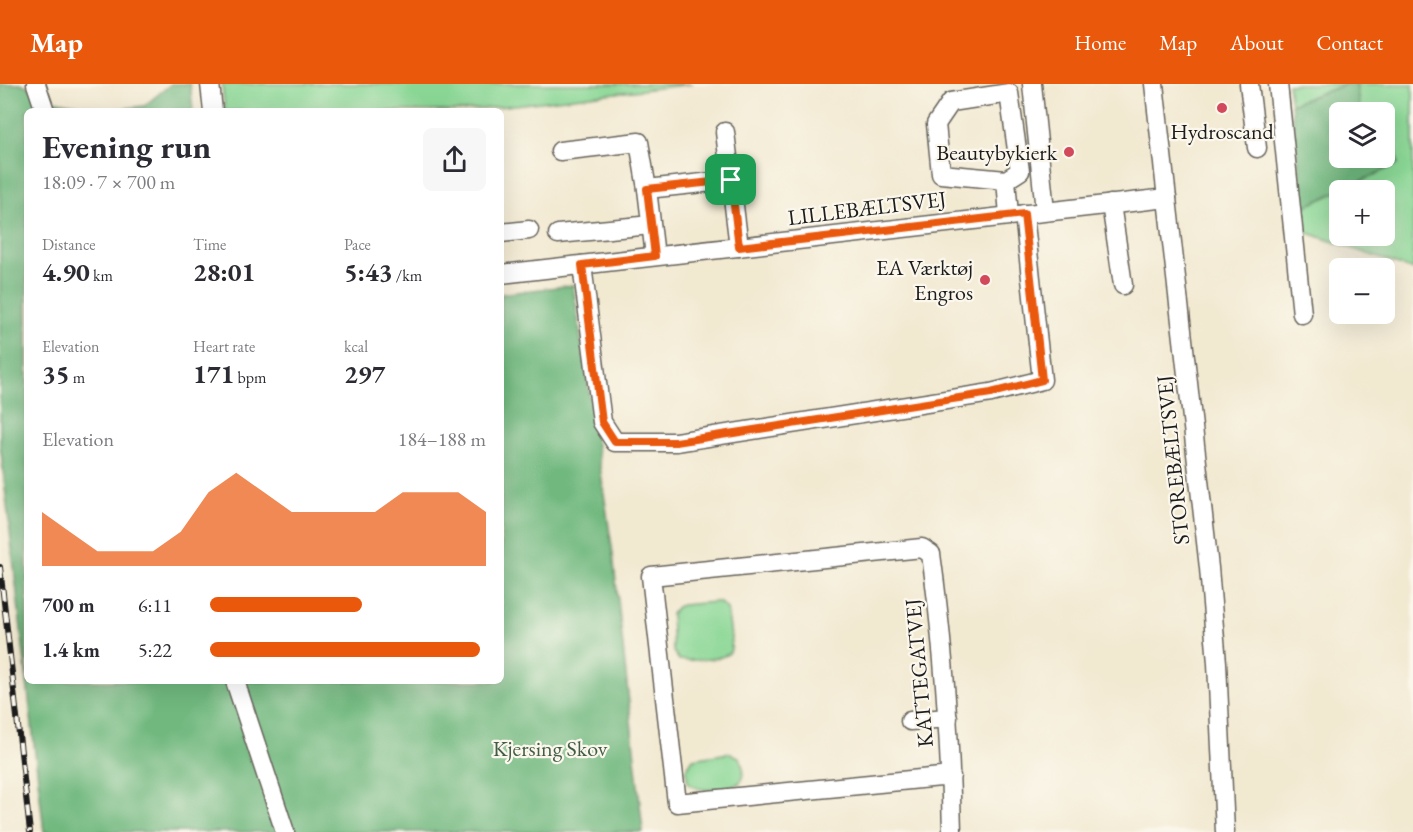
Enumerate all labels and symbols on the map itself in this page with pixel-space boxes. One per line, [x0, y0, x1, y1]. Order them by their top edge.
marker: Hydroscand [1215, 101, 1229, 115]
place label: Hydroscand [1170, 117, 1275, 146]
place label: Beautybykierk [936, 138, 1058, 167]
marker: Beautybykierk [1062, 145, 1076, 159]
pin [705, 154, 756, 205]
street label: LILLEBÆLTSVEJ [786, 184, 948, 232]
place label: EA Værktøj Engros [876, 253, 973, 307]
marker: EA Værktøj Engros [978, 273, 992, 287]
street label: STOREBÆLTSVEJ [1150, 374, 1196, 546]
street label: KATTEGATVEJ [898, 597, 940, 749]
park label: Kjersing Skov [493, 734, 608, 763]

